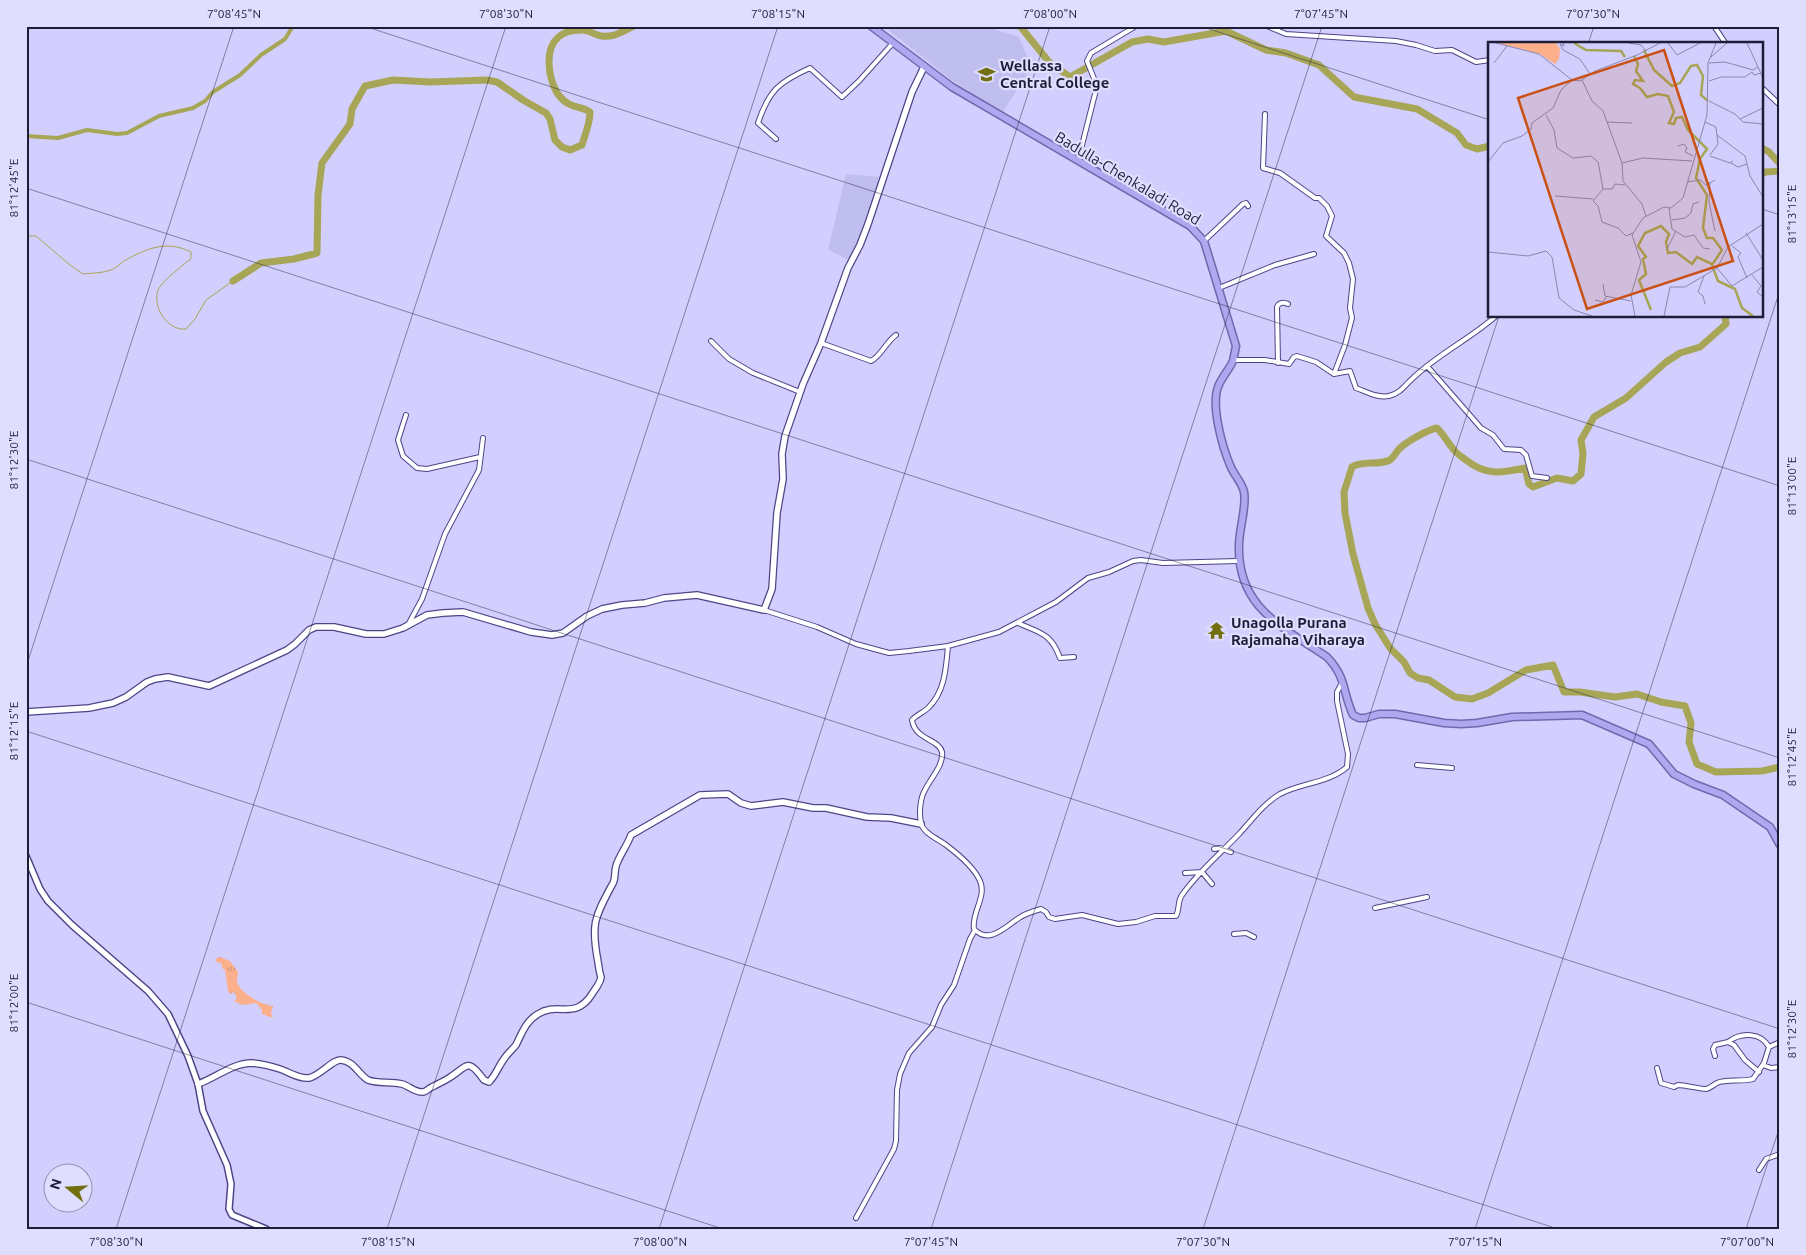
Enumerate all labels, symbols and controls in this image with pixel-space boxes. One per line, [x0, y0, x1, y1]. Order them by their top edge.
text: 7°08'45"N [207, 7, 261, 20]
text: 7°08'30"N [479, 7, 533, 20]
text: 7°08'15"N [751, 7, 805, 20]
text: 7°08'00"N [1023, 7, 1077, 20]
text: 7°07'45"N [1294, 7, 1348, 20]
text: 7°07'30"N [1566, 7, 1620, 20]
inset map [1488, 42, 1764, 318]
place label: Wellassa Central College [1000, 57, 1109, 91]
school or university icon: Wellassa Central College [976, 64, 996, 84]
street label: Badulla-Chenkaladi Road [1052, 128, 1204, 228]
text: 81°12'45"E [7, 158, 20, 217]
text: 81°13'15"E [1785, 184, 1798, 243]
text: 81°12'30"E [7, 430, 20, 489]
text: 81°13'00"E [1785, 456, 1798, 515]
place label: Unagolla Purana Rajamaha Viharaya [1231, 614, 1365, 648]
temple icon: Unagolla Purana Rajamaha Viharaya [1207, 621, 1227, 641]
text: 81°12'15"E [7, 701, 20, 760]
text: 81°12'45"E [1785, 727, 1798, 786]
text: 81°12'00"E [7, 973, 20, 1032]
text: 81°12'30"E [1785, 999, 1798, 1058]
north arrow [42, 1162, 92, 1212]
text: N [46, 1177, 65, 1191]
text: 7°08'30"N [89, 1235, 143, 1248]
text: 7°08'15"N [361, 1235, 415, 1248]
text: 7°08'00"N [633, 1235, 687, 1248]
text: 7°07'45"N [904, 1235, 958, 1248]
text: 7°07'30"N [1176, 1235, 1230, 1248]
text: 7°07'15"N [1448, 1235, 1502, 1248]
text: 7°07'00"N [1720, 1235, 1774, 1248]

